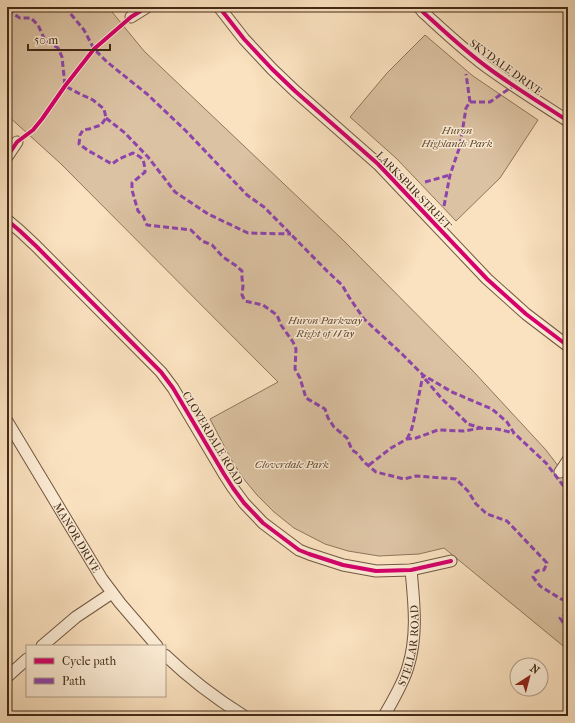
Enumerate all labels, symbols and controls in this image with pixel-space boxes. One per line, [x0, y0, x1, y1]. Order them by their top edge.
scale bar [28, 26, 110, 52]
text: 50 m [34, 33, 58, 47]
street label: SKYDALE DRIVE [467, 37, 545, 98]
park label: Huron Highlands Park [421, 124, 493, 150]
street label: LARKSPUR STREET [373, 149, 454, 232]
park label: Huron Parkway Right of Way [287, 314, 363, 340]
street label: CLOVERDALE ROAD [179, 389, 246, 487]
park label: Cloverdale Park [255, 458, 329, 471]
street label: MANOR DRIVE [51, 501, 103, 575]
street label: STELLAR ROAD [395, 605, 421, 688]
legend [26, 645, 166, 697]
text: Cycle path [62, 654, 117, 668]
north arrow [509, 657, 549, 697]
text: N [527, 662, 542, 677]
text: Path [62, 674, 86, 688]

